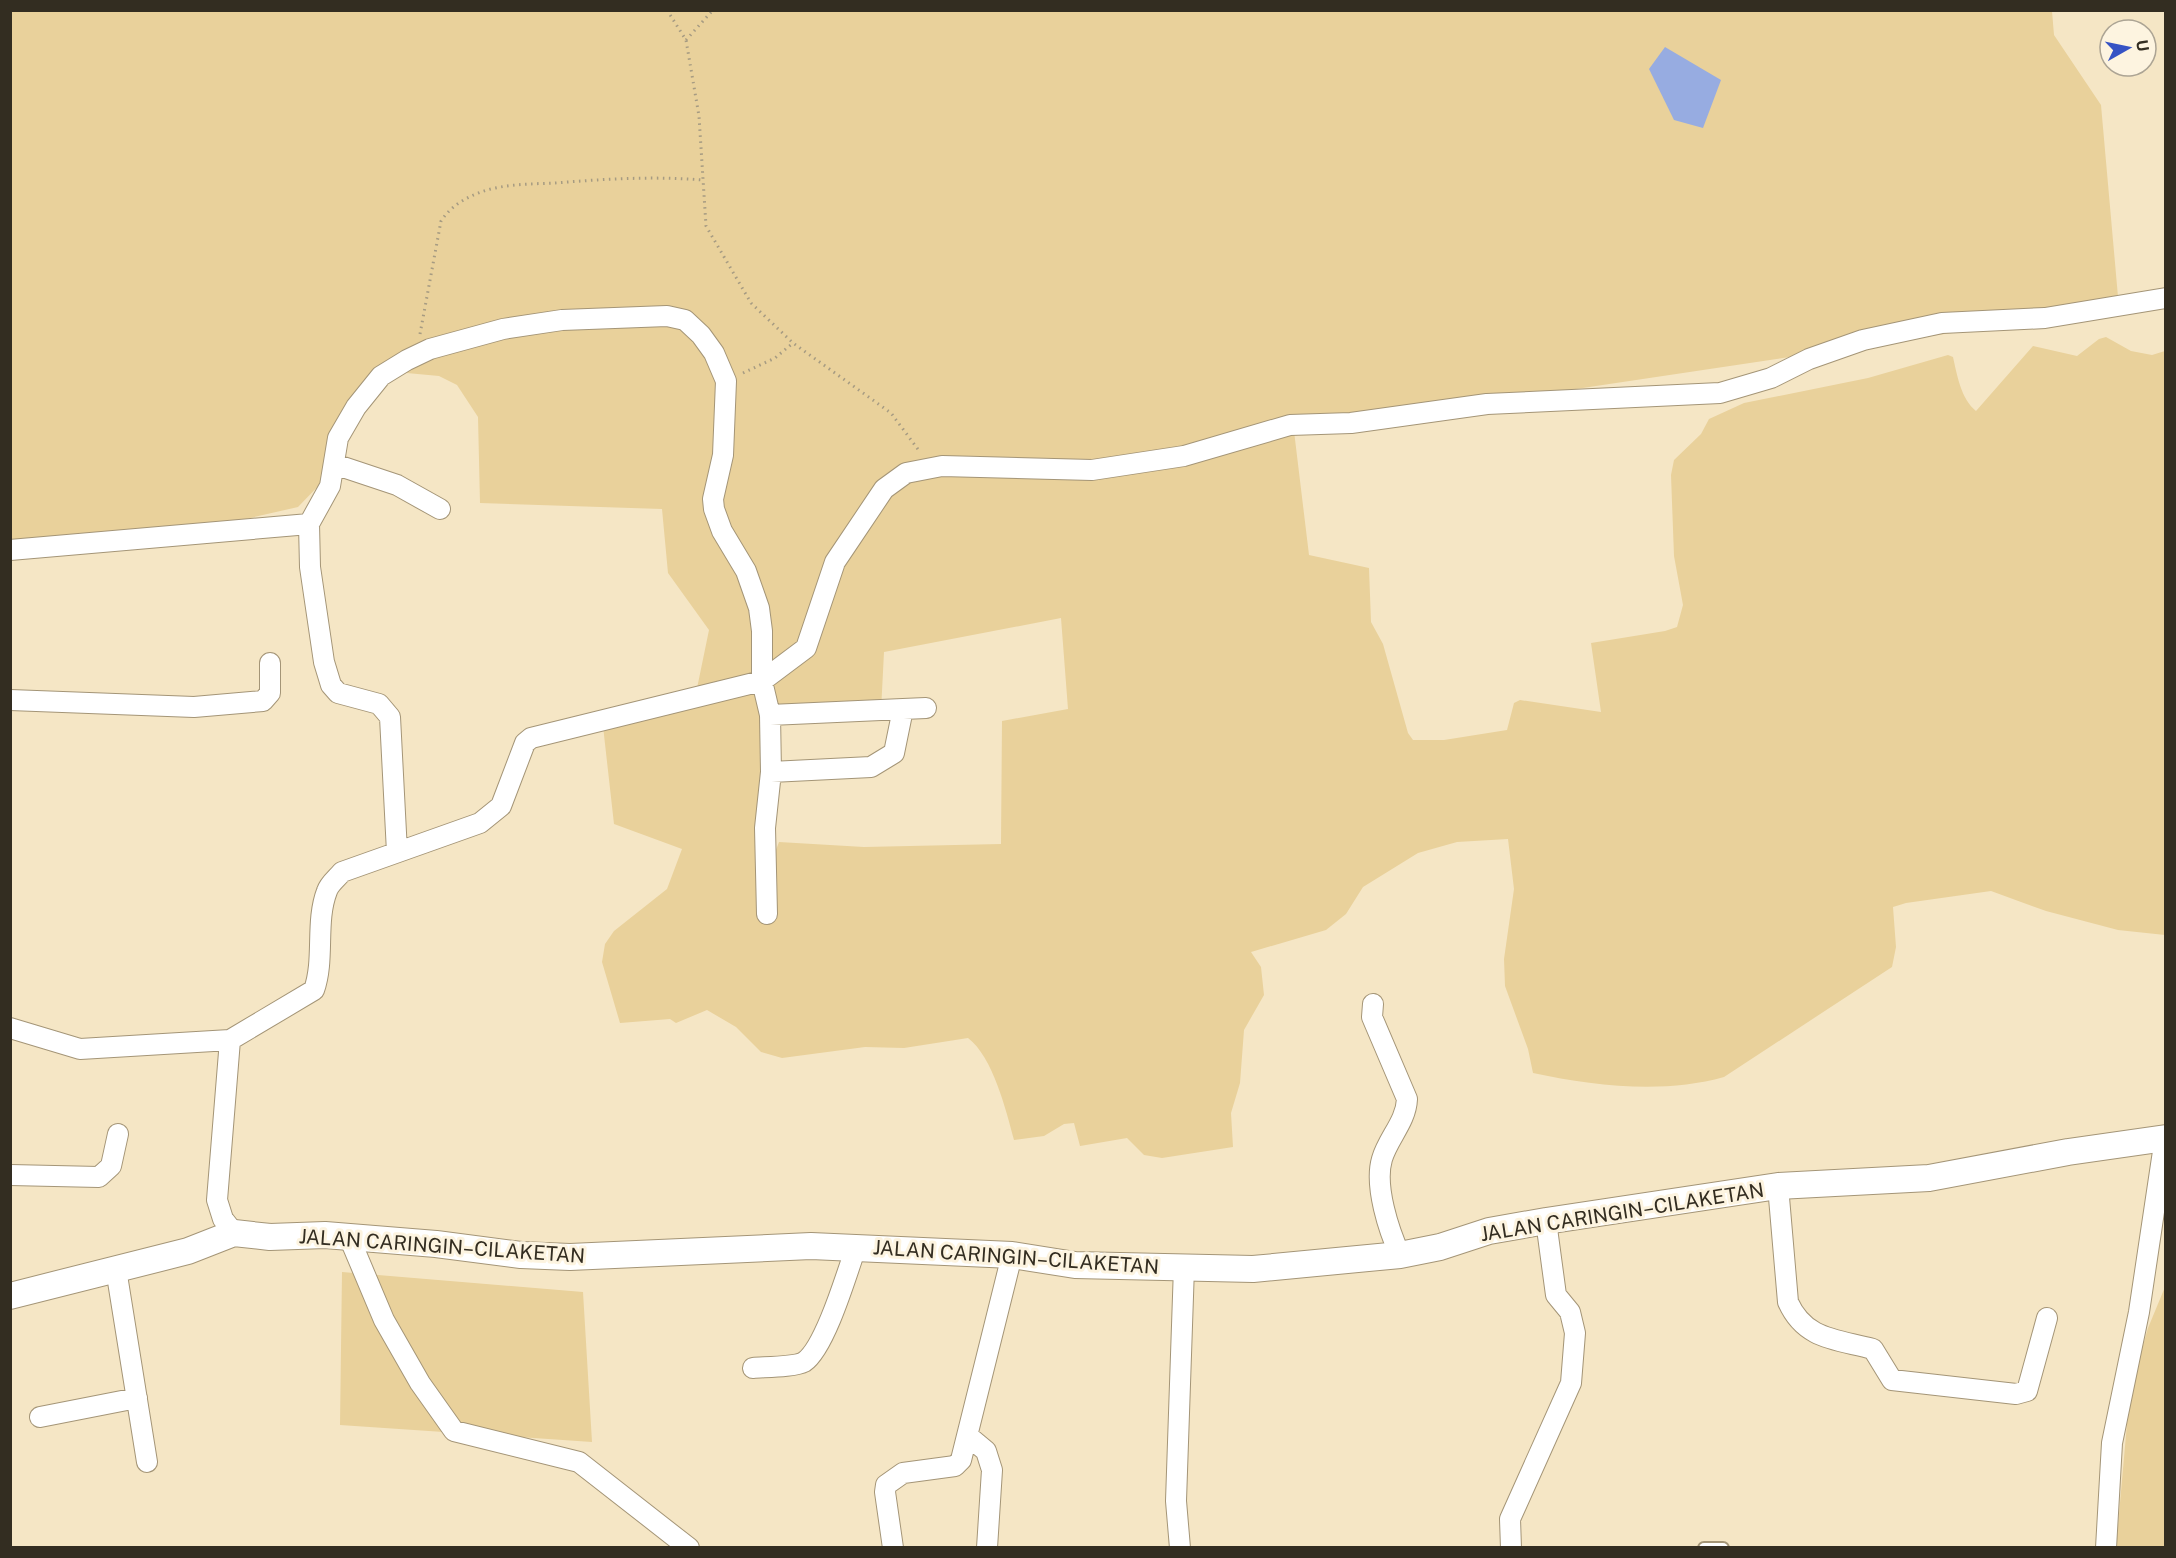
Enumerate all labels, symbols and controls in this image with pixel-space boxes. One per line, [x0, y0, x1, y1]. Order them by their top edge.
north arrow [2098, 18, 2158, 78]
text: U [2132, 39, 2153, 53]
street label: JALAN CARINGIN–CILAKETAN [1478, 1178, 1766, 1246]
street label: JALAN CARINGIN–CILAKETAN [298, 1224, 586, 1268]
street label: JALAN CARINGIN–CILAKETAN [872, 1235, 1160, 1279]

